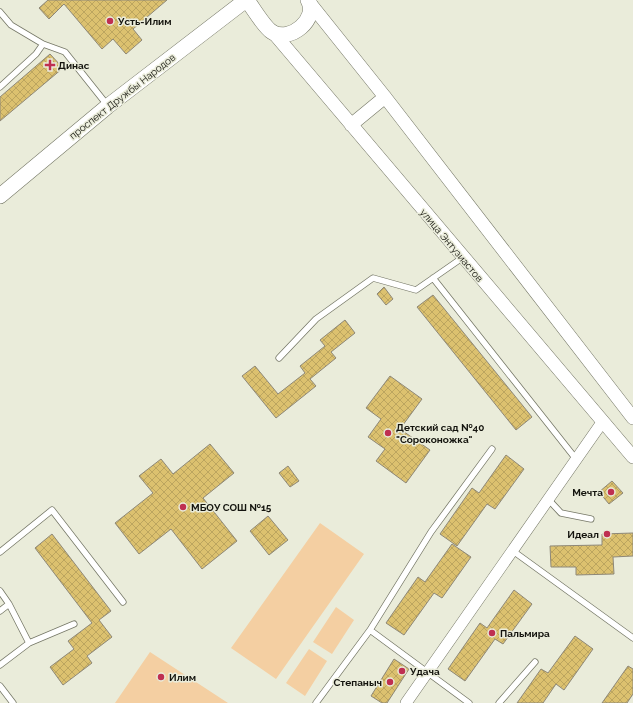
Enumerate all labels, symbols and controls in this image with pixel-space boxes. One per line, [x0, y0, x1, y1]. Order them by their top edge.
marker: Усть-Илим [105, 16, 115, 26]
place label: Усть-Илим [117, 16, 172, 27]
street label: проспект Дружбы Народов [67, 52, 178, 141]
marker: Динас [45, 60, 55, 70]
place label: Динас [58, 60, 90, 71]
street label: улица Энтузиастов [418, 207, 485, 284]
place label: Детский сад №40 "Сороконожка" [396, 422, 484, 445]
marker: Детский сад №40 "Сороконожка" [383, 428, 393, 438]
place label: Мечта [572, 487, 603, 498]
marker: Мечта [606, 487, 616, 497]
marker: МБОУ СОШ №15 [178, 502, 188, 512]
place label: МБОУ СОШ №15 [191, 502, 272, 513]
place label: Идеал [567, 529, 599, 540]
marker: Идеал [602, 529, 612, 539]
marker: Пальмира [487, 628, 497, 638]
place label: Пальмира [500, 628, 550, 639]
marker: Удача [397, 666, 407, 676]
place label: Удача [409, 666, 440, 677]
marker: Илим [156, 672, 166, 682]
place label: Илим [169, 672, 196, 683]
place label: Степаныч [333, 677, 382, 688]
marker: Степаныч [385, 677, 395, 687]

